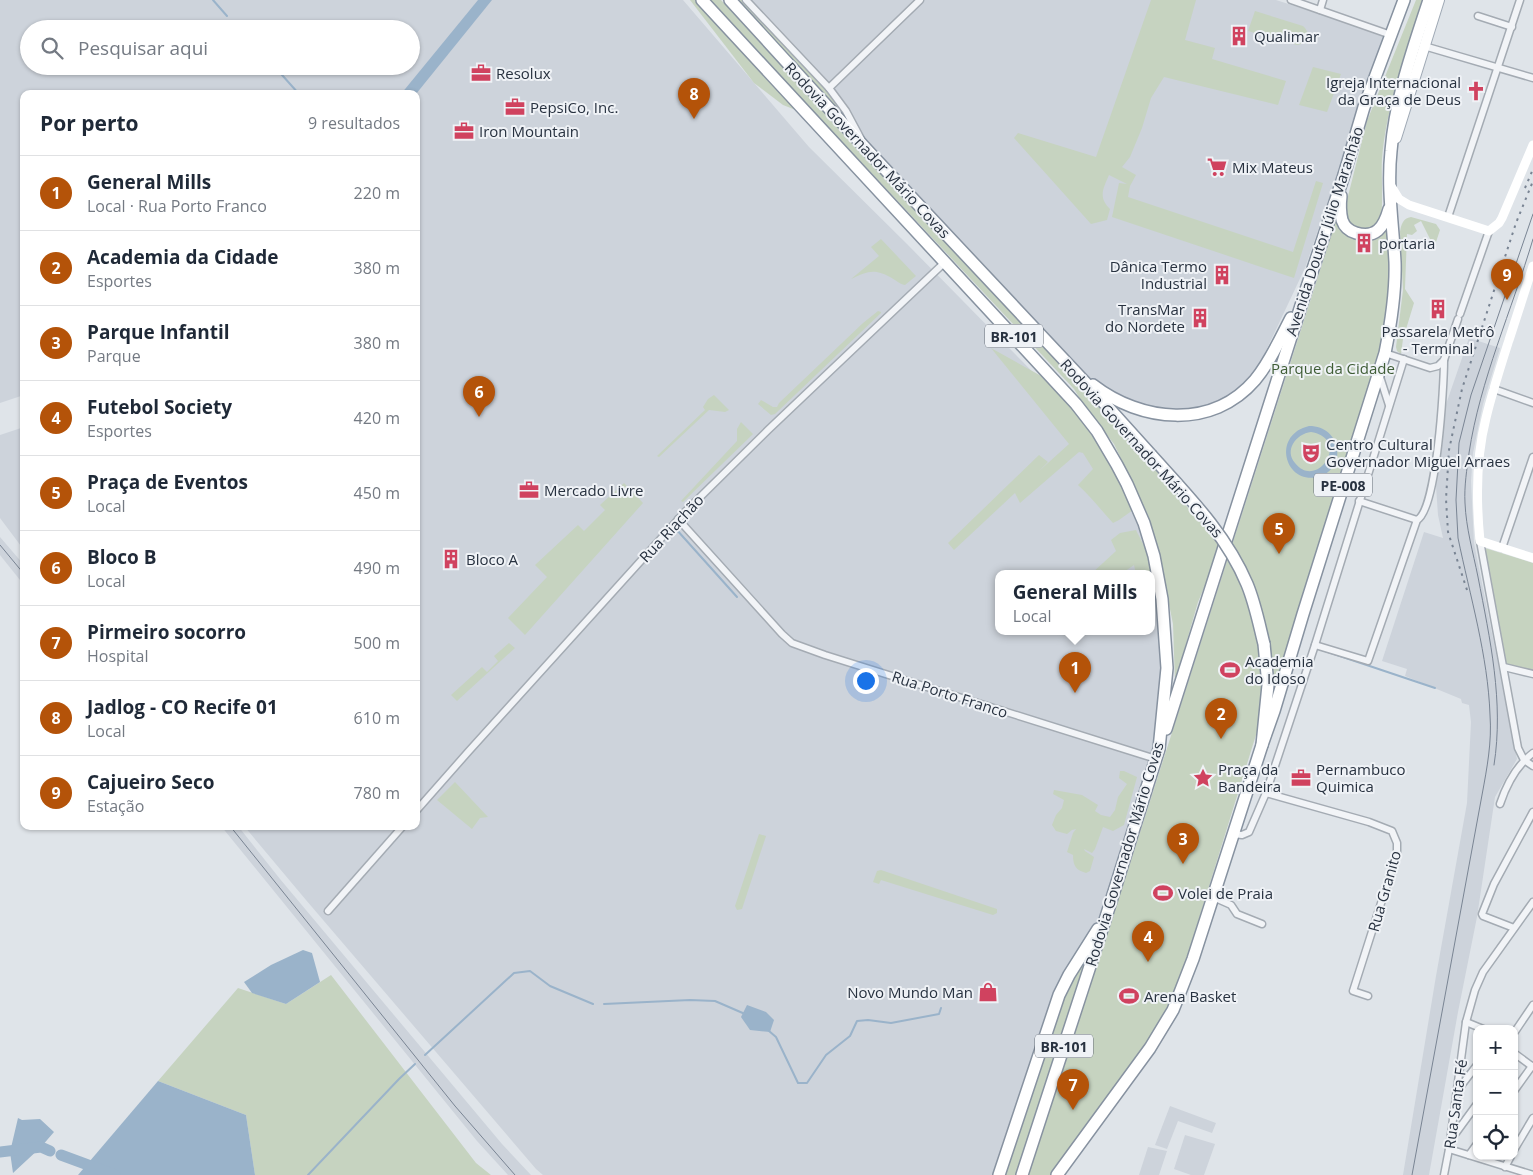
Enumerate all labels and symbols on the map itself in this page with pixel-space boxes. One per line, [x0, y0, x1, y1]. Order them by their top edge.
building icon: Qualimar [1228, 25, 1250, 47]
place label: Qualimar [1254, 26, 1319, 46]
street label: Rodovia Governador Mário Covas [781, 58, 955, 242]
office icon: Resolux [470, 62, 492, 84]
place label: Resolux [496, 63, 551, 83]
place label: Igreja Internacional da Graça de Deus [1326, 72, 1461, 109]
pin: 8 [678, 78, 710, 119]
church icon: Igreja Internacional da Graça de Deus [1465, 80, 1487, 102]
office icon: PepsiCo, Inc. [504, 96, 526, 118]
place label: PepsiCo, Inc. [530, 97, 618, 117]
office icon: Iron Mountain [453, 120, 475, 142]
place label: Iron Mountain [479, 121, 579, 141]
street label: Avenida Doutor Júlio Maranhão [1281, 124, 1367, 338]
supermarket icon: Mix Mateus [1206, 156, 1228, 178]
place label: Mix Mateus [1232, 157, 1313, 177]
building icon: portaria [1353, 232, 1375, 254]
place label: portaria [1379, 233, 1435, 253]
place label: Dânica Termo Industrial [1110, 256, 1207, 293]
pin: 9 [1491, 259, 1523, 300]
building icon: Dânica Termo Industrial [1211, 264, 1233, 286]
building icon: Passarela Metrô - Terminal [1427, 298, 1449, 320]
place label: TransMar do Nordete [1105, 299, 1185, 336]
building icon: TransMar do Nordete [1189, 307, 1211, 329]
place label: Passarela Metrô - Terminal [1382, 321, 1494, 358]
road number: BR-101 [985, 324, 1043, 348]
street label: Rodovia Governador Mário Covas [1056, 354, 1228, 542]
park label: Parque da Cidade [1271, 358, 1395, 378]
pin: 6 [463, 376, 495, 417]
place label: Centro Cultural Governador Miguel Arraes [1326, 434, 1510, 471]
theatre icon: Centro Cultural Governador Miguel Arraes [1300, 442, 1322, 464]
road number: PE-008 [1314, 474, 1372, 496]
office icon: Mercado Livre [518, 479, 540, 501]
place label: Mercado Livre [544, 480, 643, 500]
street label: Rua Riachão [634, 490, 708, 566]
pin: 5 [1263, 513, 1295, 554]
building icon: Bloco A [440, 548, 462, 570]
place label: Bloco A [466, 549, 519, 569]
place label: Academia do Idoso [1245, 651, 1314, 688]
pin: 1 [1059, 652, 1091, 693]
sports icon: Academia do Idoso [1219, 659, 1241, 681]
street label: Rua Porto Franco [889, 666, 1011, 722]
your location [853, 668, 879, 694]
pin: 2 [1205, 698, 1237, 739]
street label: Rodovia Governador Mário Covas [1080, 739, 1168, 969]
place label: Praça da Bandeira [1218, 759, 1281, 796]
place label: Pernambuco Quimica [1316, 759, 1406, 796]
place icon: Praça da Bandeira [1192, 767, 1214, 789]
office icon: Pernambuco Quimica [1290, 767, 1312, 789]
pin: 3 [1167, 823, 1199, 864]
street label: Rua Granito [1363, 848, 1405, 934]
sports icon: Volei de Praia [1152, 882, 1174, 904]
place label: Volei de Praia [1178, 883, 1273, 903]
pin: 4 [1132, 921, 1164, 962]
shop icon: Novo Mundo Man [977, 981, 999, 1003]
place label: Novo Mundo Man [847, 982, 973, 1002]
sports icon: Arena Basket [1118, 985, 1140, 1007]
place label: Arena Basket [1144, 986, 1236, 1006]
road number: BR-101 [1035, 1034, 1093, 1058]
street label: Rua Santa Fé [1439, 1058, 1471, 1150]
pin: 7 [1057, 1069, 1089, 1110]

